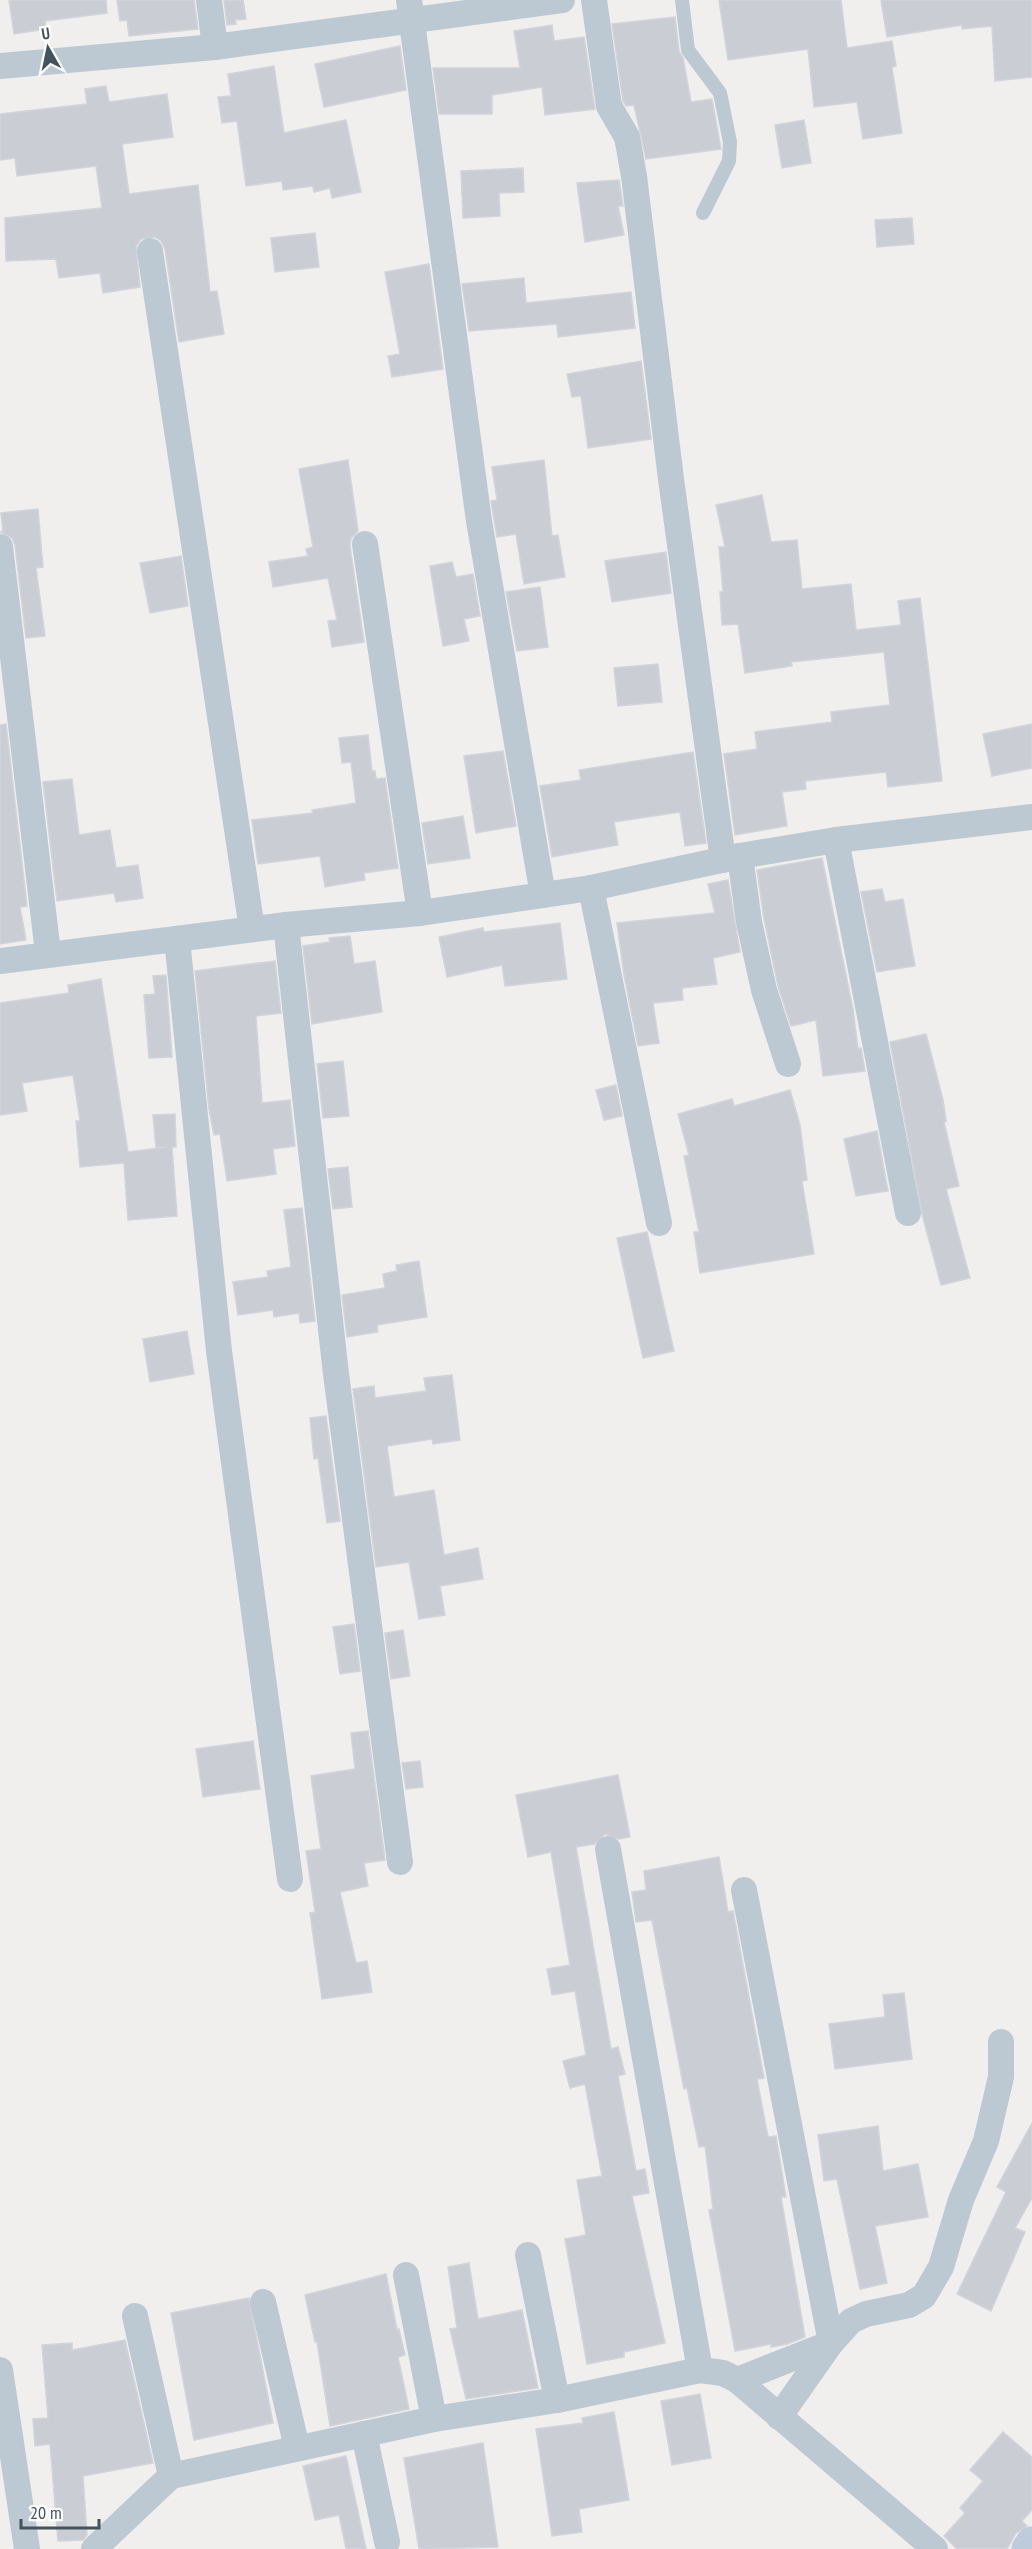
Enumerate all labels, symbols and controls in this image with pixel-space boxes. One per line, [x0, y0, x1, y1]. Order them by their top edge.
north arrow [18, 18, 78, 78]
text: U [40, 23, 51, 44]
scale bar [21, 2492, 99, 2530]
text: 20 m [30, 2501, 62, 2524]

